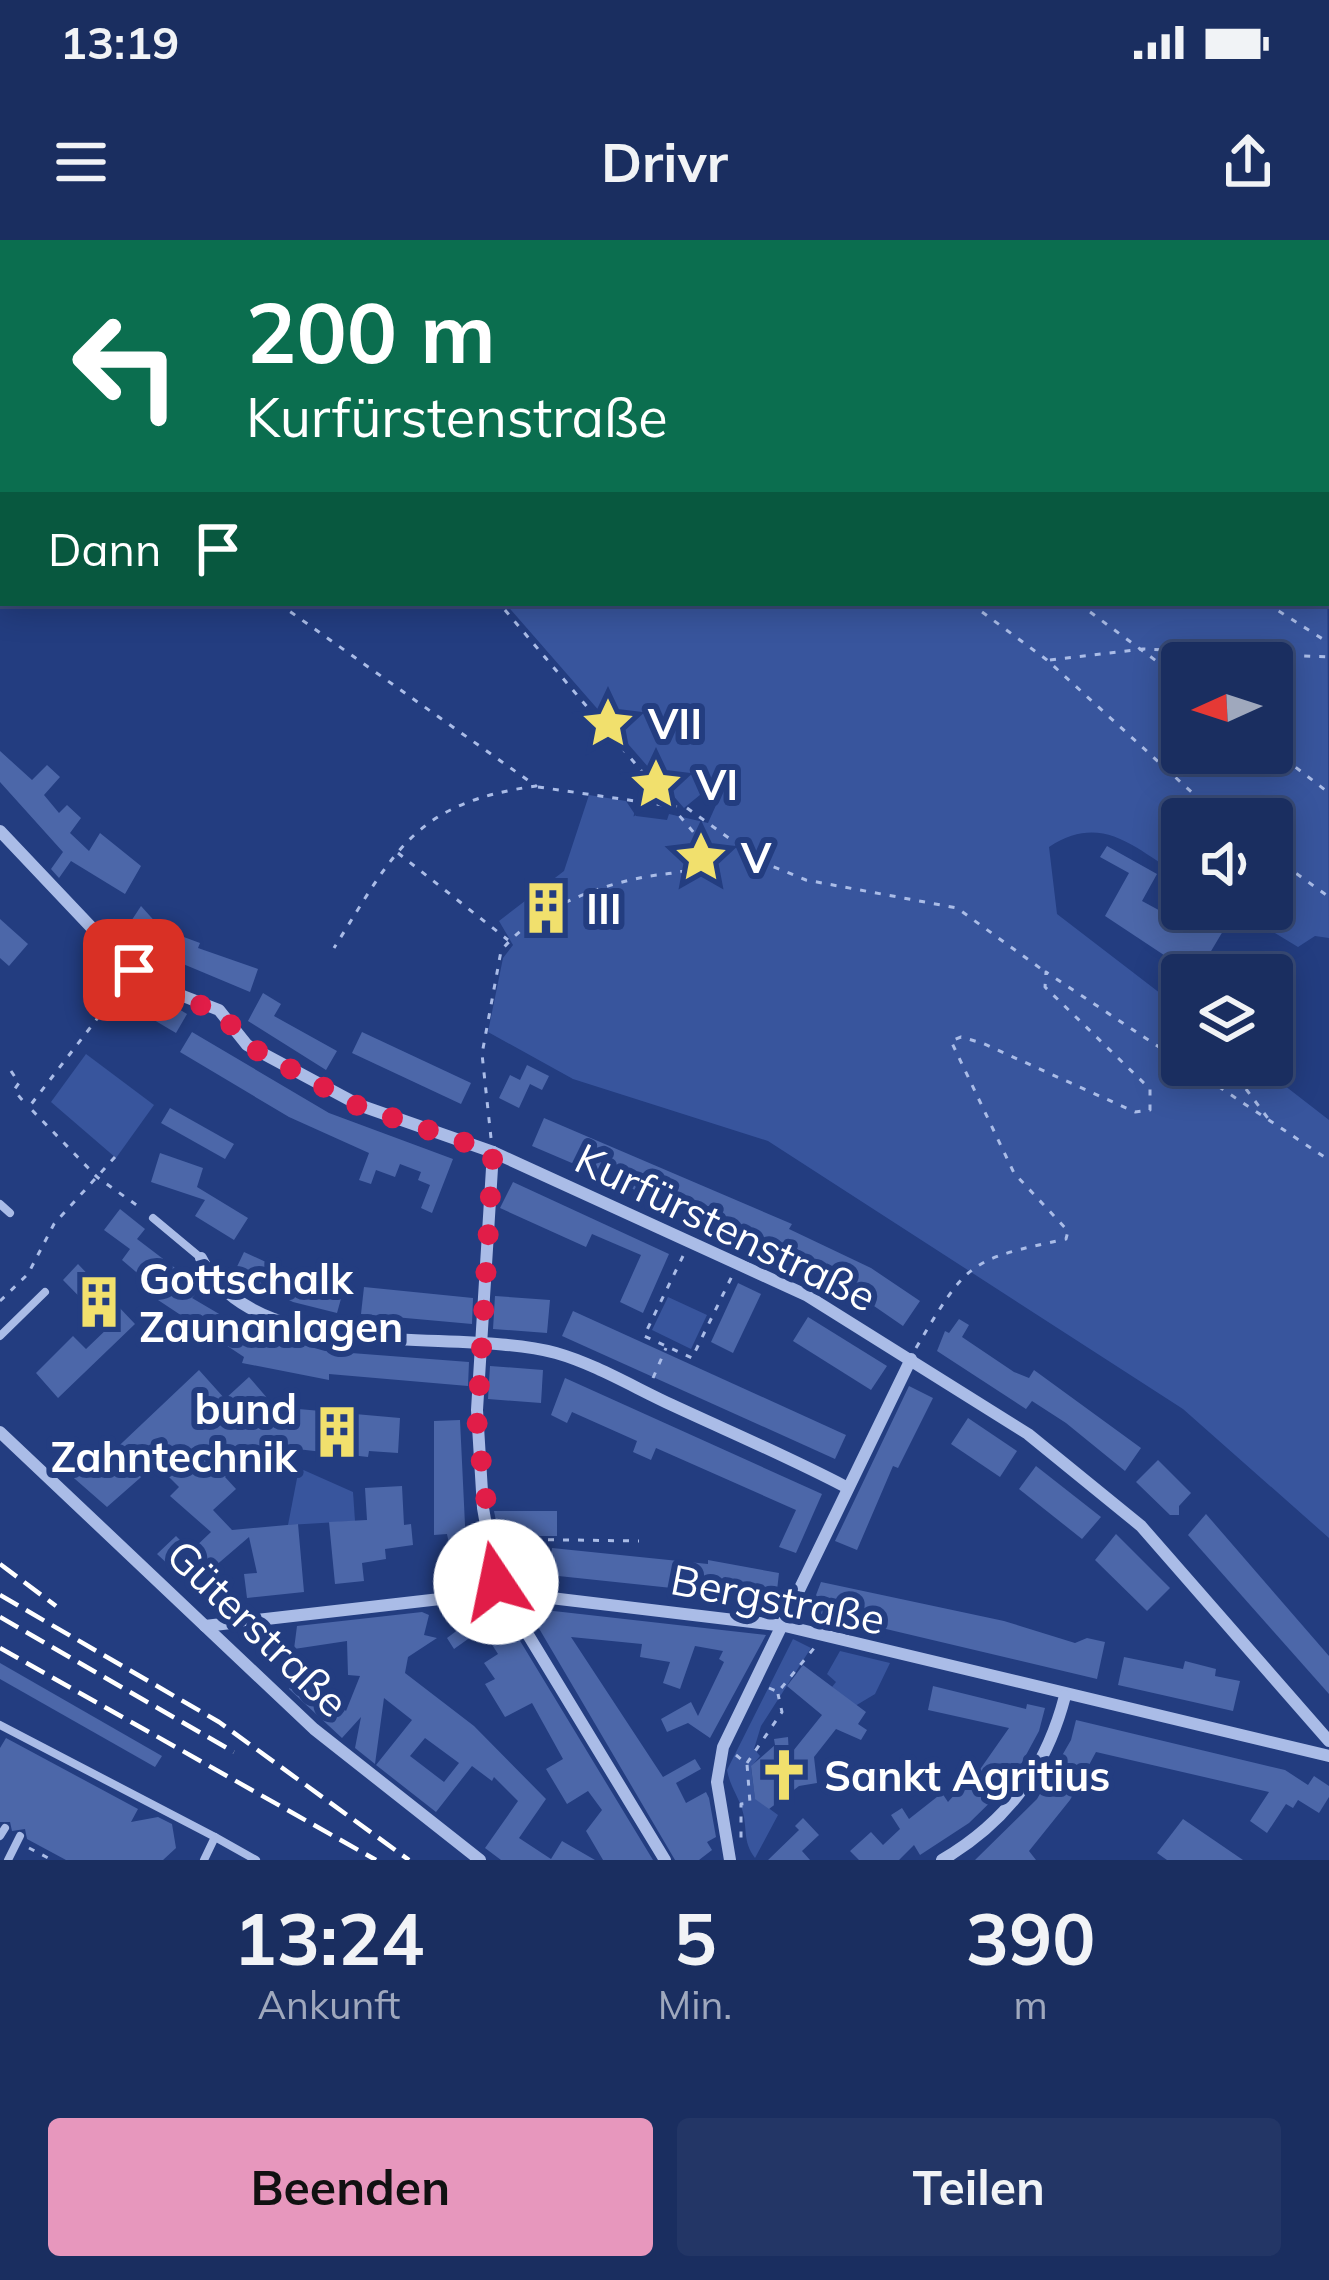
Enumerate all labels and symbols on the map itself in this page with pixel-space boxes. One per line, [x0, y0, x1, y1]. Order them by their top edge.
north arrow [1161, 642, 1293, 774]
place icon: VII [579, 694, 637, 752]
place label: VII [647, 697, 702, 750]
place icon: VI [627, 755, 685, 813]
place label: VI [695, 758, 738, 811]
place icon: V [672, 828, 730, 886]
place label: V [740, 831, 772, 884]
building icon: III [517, 879, 575, 937]
place label: III [586, 882, 622, 935]
pin [83, 919, 185, 1021]
street label: Kurfürstenstraße [567, 1131, 885, 1323]
place label: Gottschalk Zaunanlagen [139, 1252, 403, 1353]
building icon: Gottschalk Zaunanlagen [70, 1273, 128, 1331]
place label: bund Zahntechnik [51, 1382, 298, 1483]
building icon: bund Zahntechnik [308, 1403, 366, 1461]
position arrow [433, 1519, 559, 1645]
street label: Güterstraße [156, 1528, 360, 1728]
street label: Bergstraße [667, 1552, 889, 1646]
church icon: Sankt Agritius [755, 1746, 813, 1804]
place label: Sankt Agritius [824, 1749, 1110, 1802]

